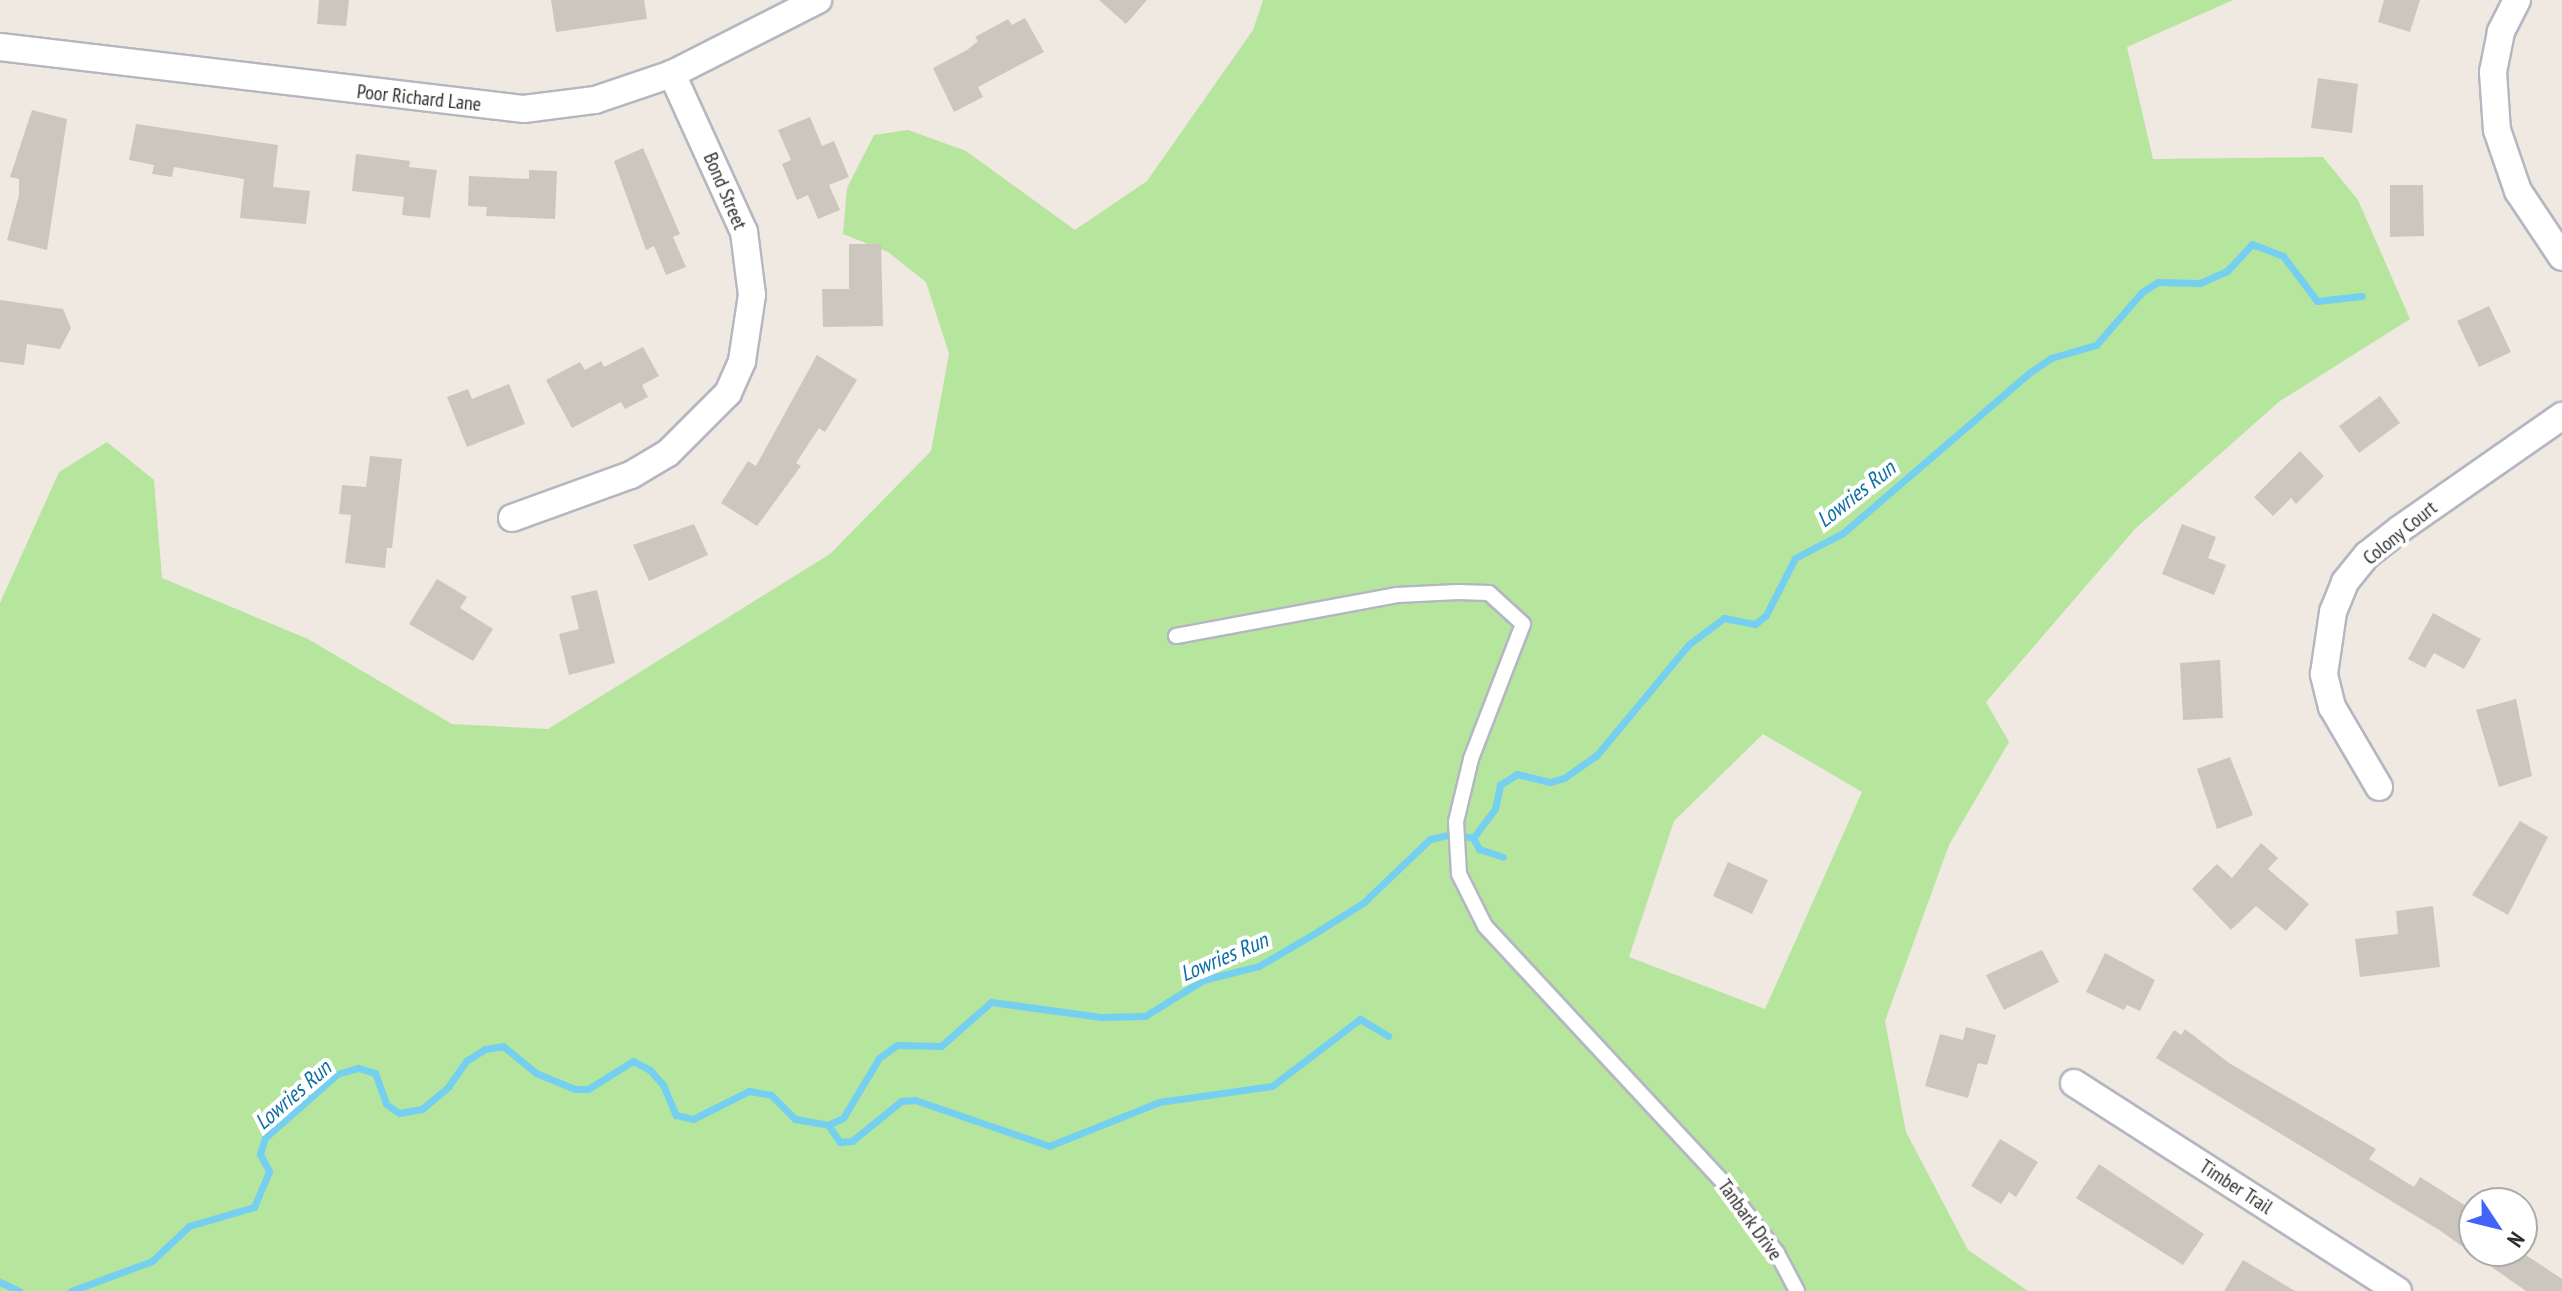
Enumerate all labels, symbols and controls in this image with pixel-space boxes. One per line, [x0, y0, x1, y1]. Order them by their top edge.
street label: Poor Richard Lane [356, 80, 482, 116]
street label: Bond Street [698, 149, 752, 233]
water label: Lowries Run [1812, 455, 1900, 533]
street label: Colony Court [2358, 496, 2442, 570]
water label: Lowries Run [1176, 927, 1272, 987]
water label: Lowries Run [250, 1055, 336, 1135]
street label: Timber Trail [2195, 1154, 2277, 1220]
street label: Tanbark Drive [1713, 1175, 1787, 1265]
north arrow [2458, 1187, 2538, 1267]
text: N [2501, 1227, 2531, 1253]

